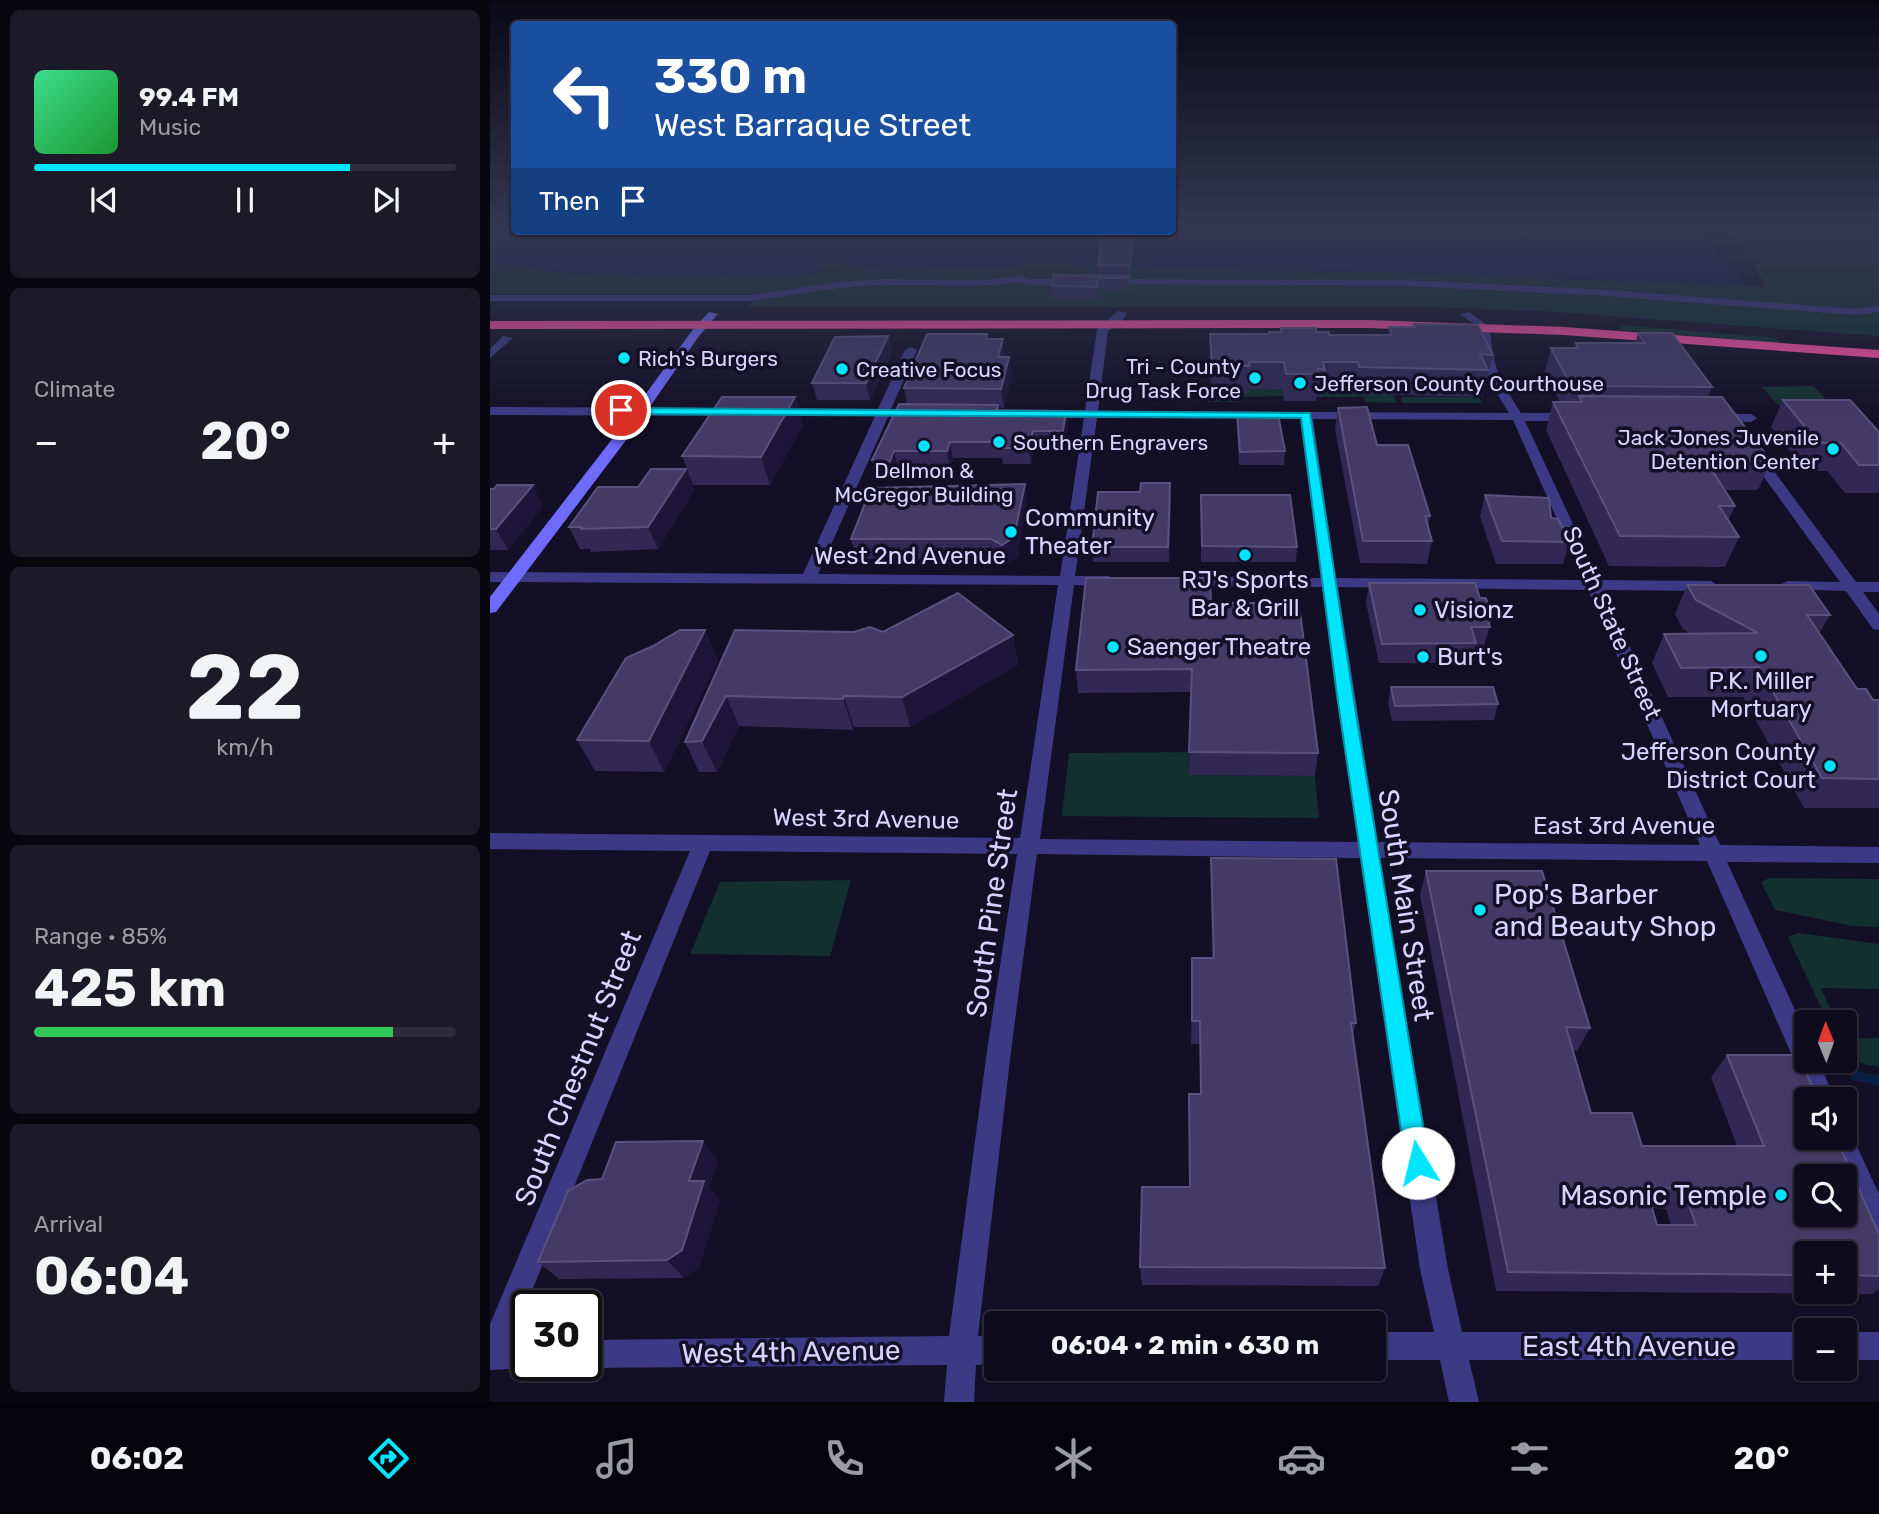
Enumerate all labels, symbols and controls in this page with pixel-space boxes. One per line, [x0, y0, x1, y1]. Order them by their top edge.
text: 330 m [654, 47, 807, 105]
icon: left [539, 49, 630, 140]
text: 99.4 FM [139, 82, 239, 113]
text: West Barraque Street [654, 106, 971, 144]
text: Music [139, 113, 201, 141]
icon: previous [85, 181, 123, 219]
icon: pause [226, 181, 264, 219]
icon: next [367, 181, 405, 219]
icon: arrive [614, 182, 652, 220]
text: Then [539, 186, 600, 217]
place label: Rich's Burgers [638, 346, 778, 371]
marker: Rich's Burgers [616, 350, 632, 366]
place label: Tri - County Drug Task Force [1085, 354, 1241, 403]
place label: Creative Focus [856, 357, 1001, 382]
marker: Creative Focus [834, 361, 850, 377]
marker: Tri - County Drug Task Force [1247, 370, 1263, 386]
place label: Jefferson County Courthouse [1314, 371, 1604, 396]
text: Climate [34, 375, 115, 403]
marker: Jefferson County Courthouse [1292, 375, 1308, 391]
pin [591, 380, 651, 440]
icon: arrive [602, 391, 640, 429]
text: 20° [200, 410, 291, 472]
text: − [34, 419, 59, 465]
text: + [432, 419, 456, 465]
place label: Jack Jones Juvenile Detention Center [1618, 425, 1819, 474]
place label: Southern Engravers [1013, 430, 1208, 455]
marker: Southern Engravers [991, 434, 1007, 450]
marker: Dellmon & McGregor Building [916, 438, 932, 454]
marker: Jack Jones Juvenile Detention Center [1825, 441, 1841, 457]
place label: Dellmon & McGregor Building [834, 458, 1014, 507]
place label: Community Theater [1025, 504, 1155, 560]
street label: South State Street [1557, 522, 1667, 724]
marker: Community Theater [1003, 524, 1019, 540]
street label: West 2nd Avenue [814, 542, 1006, 570]
marker: RJ's Sports Bar & Grill [1237, 547, 1253, 563]
place label: RJ's Sports Bar & Grill [1181, 566, 1309, 622]
place label: Visionz [1434, 596, 1514, 624]
marker: Visionz [1412, 602, 1428, 618]
text: 22 [186, 633, 304, 741]
place label: Saenger Theatre [1127, 633, 1311, 661]
marker: Saenger Theatre [1105, 639, 1121, 655]
place label: Burt's [1437, 643, 1503, 671]
marker: P.K. Miller Mortuary [1753, 648, 1769, 664]
marker: Burt's [1415, 649, 1431, 665]
place label: P.K. Miller Mortuary [1709, 667, 1813, 723]
text: km/h [216, 733, 274, 761]
place label: Jefferson County District Court [1621, 738, 1816, 794]
marker: Jefferson County District Court [1822, 758, 1838, 774]
street label: South Pine Street [960, 787, 1024, 1019]
street label: South Main Street [1371, 787, 1441, 1023]
street label: West 3rd Avenue [773, 803, 959, 835]
street label: East 3rd Avenue [1533, 812, 1715, 840]
place label: Pop's Barber and Beauty Shop [1494, 878, 1716, 943]
marker: Pop's Barber and Beauty Shop [1472, 902, 1488, 918]
text: Range · 85% [34, 922, 167, 950]
street label: South Chestnut Street [508, 925, 648, 1211]
text: 425 km [34, 957, 226, 1019]
north arrow [1794, 1010, 1857, 1073]
map controls [1794, 1010, 1857, 1381]
button: sound [1794, 1087, 1857, 1150]
position arrow [1381, 1126, 1455, 1200]
button: search [1794, 1164, 1857, 1227]
place label: Masonic Temple [1560, 1179, 1767, 1212]
marker: Masonic Temple [1773, 1187, 1789, 1203]
text: Arrival [34, 1210, 103, 1238]
button: + [1794, 1241, 1857, 1304]
text: 06:04 [34, 1245, 189, 1307]
speed limit sign: 30 [511, 1290, 602, 1381]
button: − [1794, 1318, 1857, 1381]
text: 06:04 · 2 min · 630 m [1051, 1330, 1319, 1361]
street label: East 4th Avenue [1522, 1330, 1736, 1363]
street label: West 4th Avenue [681, 1334, 901, 1370]
icon: directions [364, 1434, 413, 1483]
icon: music [592, 1434, 641, 1483]
icon: phone [820, 1434, 869, 1483]
icon: climate [1049, 1434, 1098, 1483]
icon: car [1277, 1434, 1326, 1483]
icon: filters [1505, 1434, 1554, 1483]
text: 06:02 [90, 1439, 184, 1477]
text: 20° [1734, 1439, 1789, 1477]

